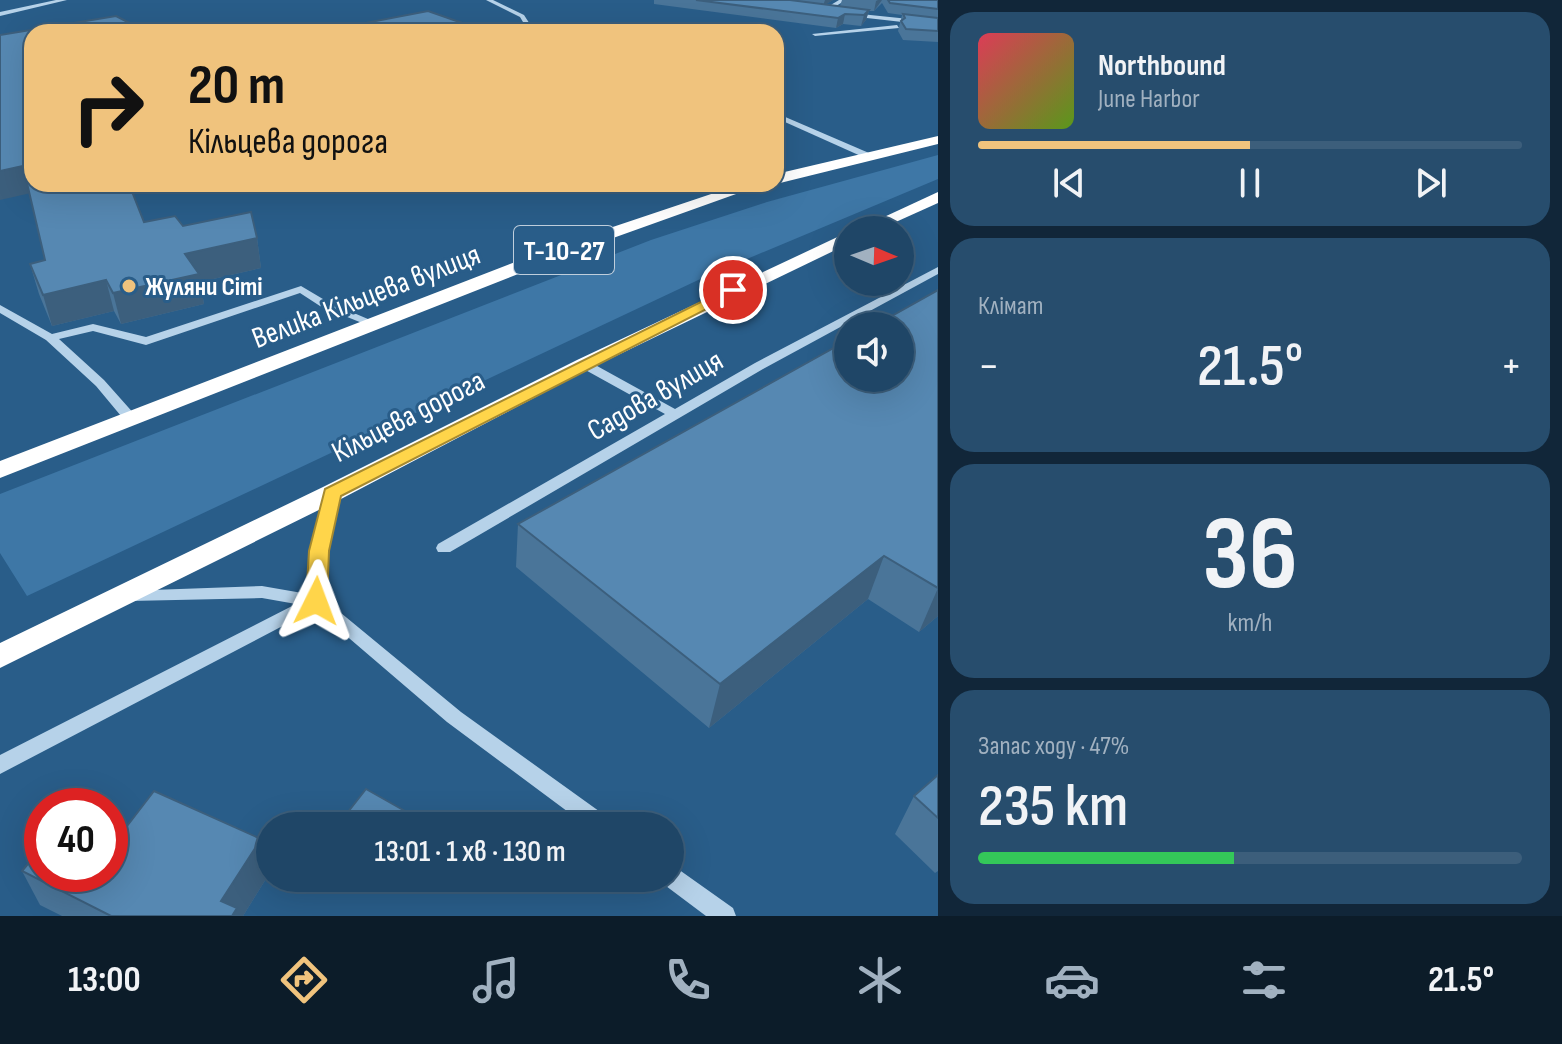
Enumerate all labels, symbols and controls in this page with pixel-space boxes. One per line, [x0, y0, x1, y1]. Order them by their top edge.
text: Northbound [1098, 48, 1226, 84]
text: 20 m [188, 53, 285, 120]
icon: right [56, 56, 160, 160]
text: June Harbor [1098, 84, 1200, 115]
text: Кільцева дорога [188, 121, 388, 164]
icon: previous [1047, 161, 1091, 205]
icon: pause [1228, 161, 1272, 205]
icon: next [1409, 161, 1453, 205]
north arrow [834, 216, 914, 296]
map controls [834, 216, 914, 392]
road number: Т-10-27 [514, 226, 614, 274]
street label: Велика Кільцева вулиця [247, 237, 486, 357]
pin [699, 256, 767, 324]
icon: arrive [711, 268, 755, 312]
place label: Жуляни Сіті [145, 272, 263, 303]
marker: Жуляни Сіті [120, 277, 138, 295]
text: Клімат [978, 291, 1043, 322]
button: sound [834, 312, 914, 392]
text: 21.5° [1197, 331, 1303, 403]
text: − [978, 340, 1000, 393]
text: + [1500, 340, 1522, 393]
street label: Садова вулиця [581, 343, 730, 449]
street label: Кільцева дорога [326, 363, 491, 471]
text: 36 [1202, 493, 1298, 618]
position arrow [274, 559, 358, 643]
text: km/h [1228, 608, 1272, 639]
text: Запас ходу · 47% [978, 731, 1129, 762]
text: 235 km [978, 771, 1128, 843]
speed limit sign: 40 [24, 788, 128, 892]
text: 13:01 · 1 хв · 130 m [374, 834, 566, 870]
icon: directions [276, 952, 332, 1008]
icon: music [468, 952, 524, 1008]
icon: phone [660, 952, 716, 1008]
icon: climate [852, 952, 908, 1008]
icon: car [1044, 952, 1100, 1008]
icon: filters [1236, 952, 1292, 1008]
text: 13:00 [68, 959, 141, 1002]
text: 21.5° [1428, 959, 1494, 1002]

